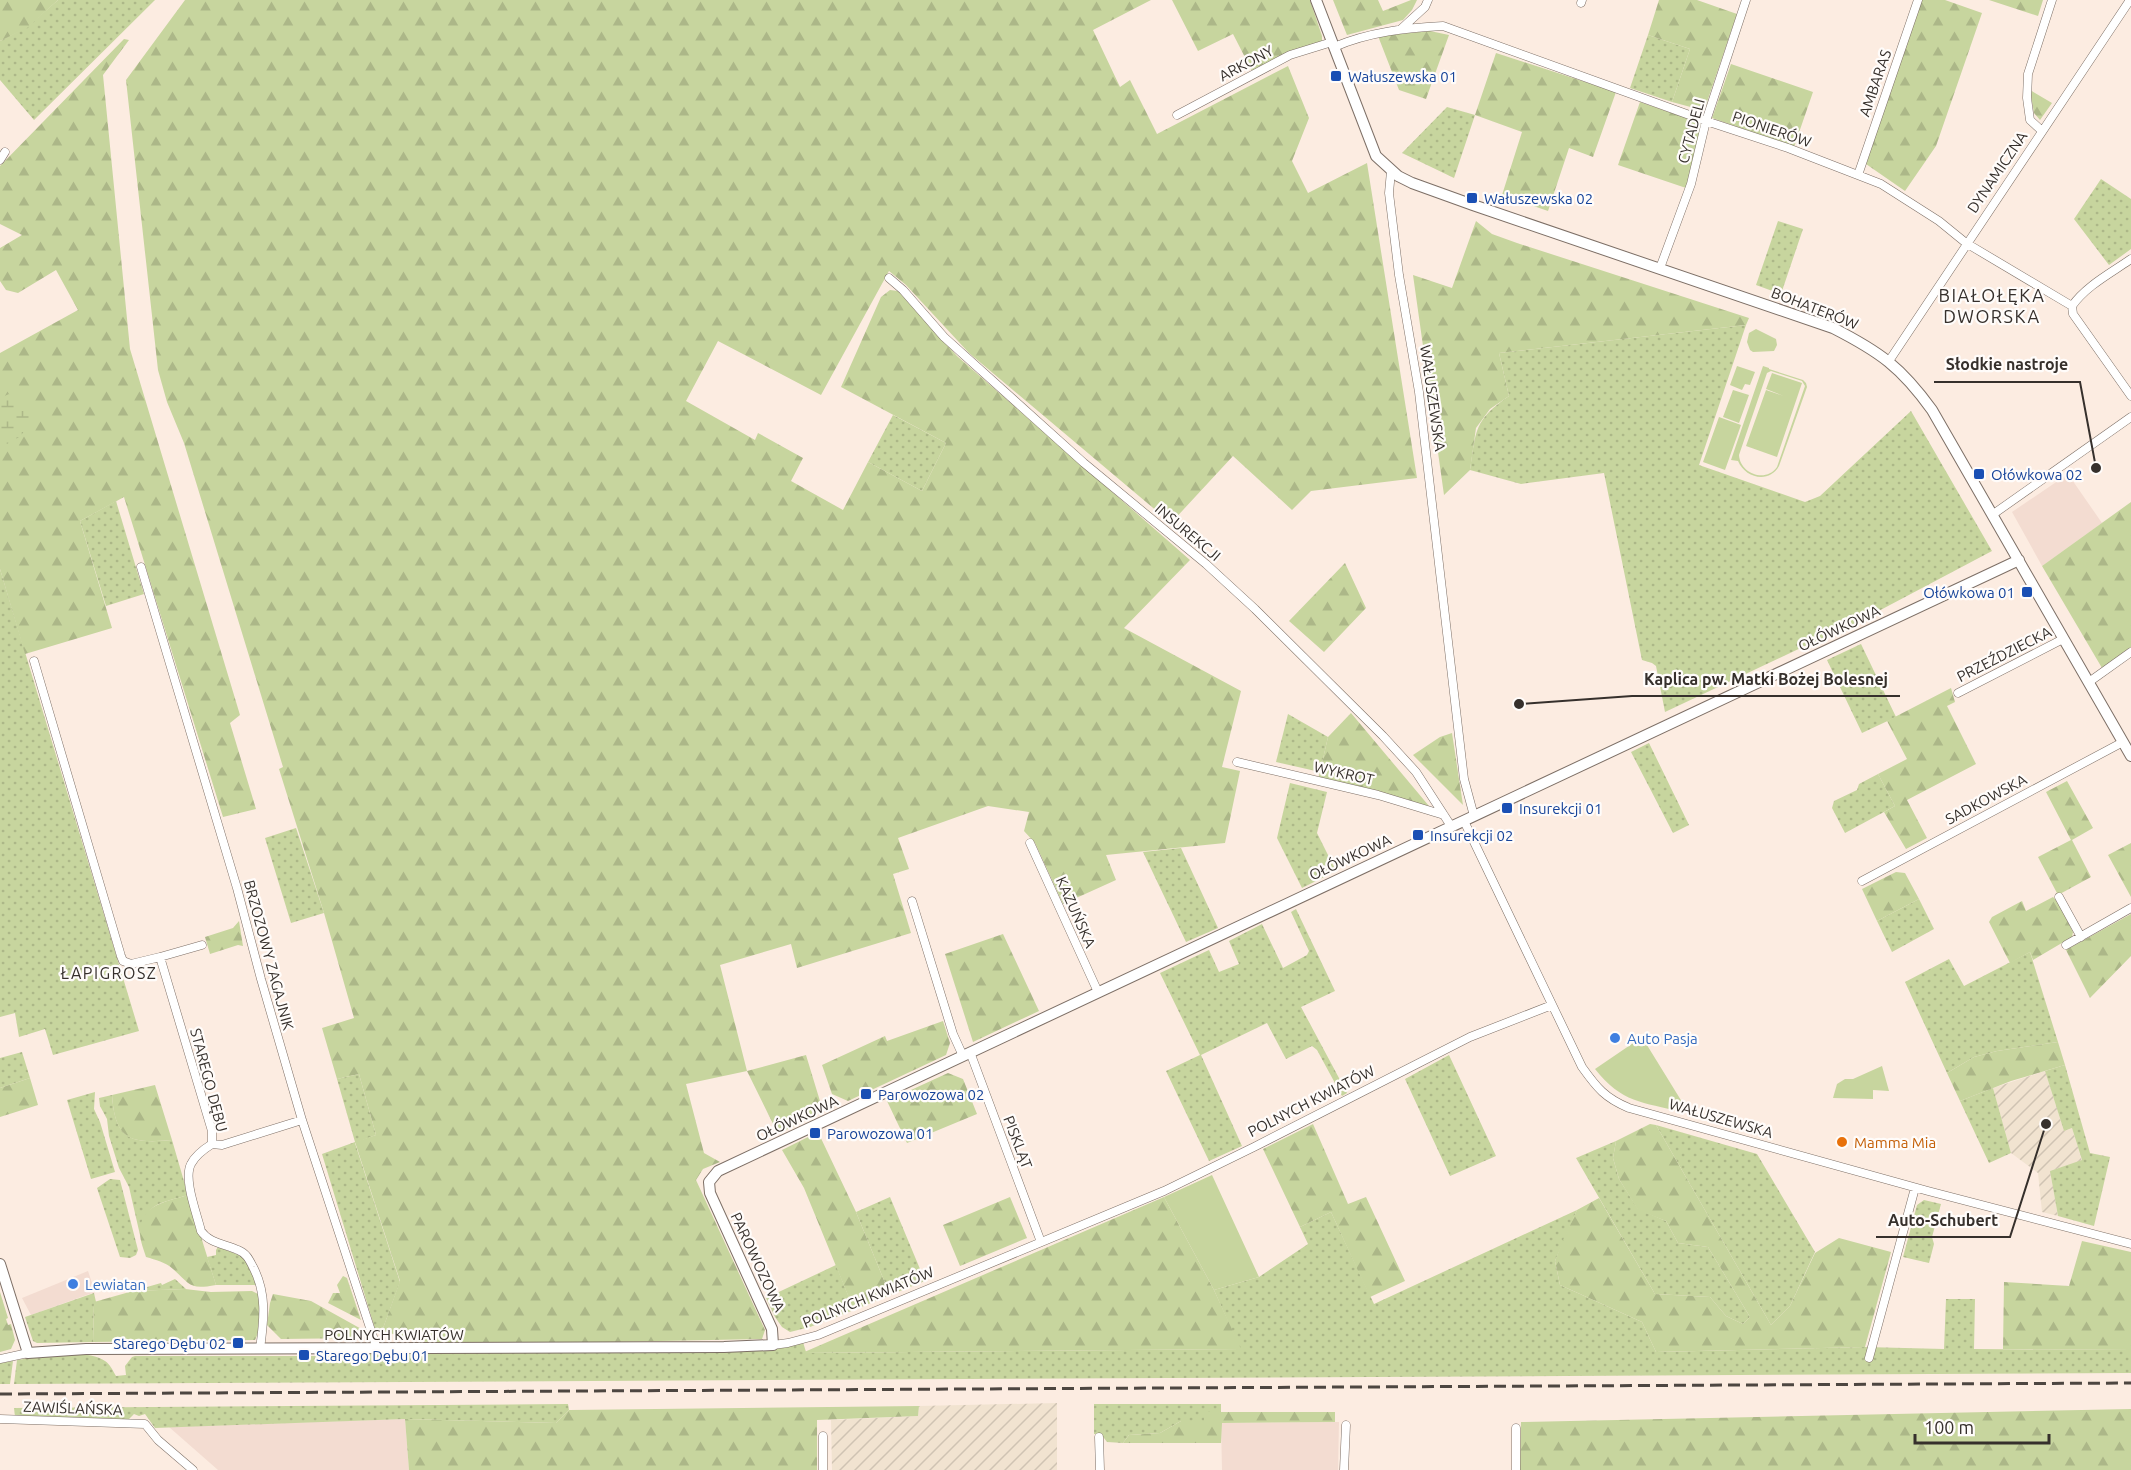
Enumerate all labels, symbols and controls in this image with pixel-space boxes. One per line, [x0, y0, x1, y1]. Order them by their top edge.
street label: ARKONY [1216, 42, 1276, 84]
street label: AMBARAS [1856, 47, 1894, 119]
place label: Wałuszewska 01 [1348, 68, 1457, 85]
marker: Wałuszewska 01 [1329, 69, 1343, 83]
street label: CYTADELI [1674, 97, 1708, 165]
street label: PIONIERÓW [1730, 108, 1814, 150]
street label: DYNAMICZNA [1964, 128, 2031, 216]
place label: Wałuszewska 02 [1484, 190, 1593, 207]
marker: Wałuszewska 02 [1465, 191, 1479, 205]
street label: BOHATERÓW [1769, 284, 1861, 332]
district label: BIAŁOŁĘKA DWORSKA [1939, 285, 2045, 326]
street label: WAŁUSZEWSKA [1417, 344, 1449, 453]
callout: Słodkie nastroje [1934, 348, 2080, 382]
text: Słodkie nastroje [1946, 355, 2068, 373]
place label: Ołówkowa 02 [1991, 466, 2083, 483]
marker: Ołówkowa 02 [1972, 467, 1986, 481]
street label: INSUREKCJI [1152, 500, 1224, 564]
place label: Ołówkowa 01 [1923, 584, 2015, 601]
marker: Ołówkowa 01 [2020, 585, 2034, 599]
street label: OŁÓWKOWA [1795, 602, 1883, 654]
street label: PRZEŹDZIECKA [1954, 623, 2054, 685]
callout: Kaplica pw. Matki Bożej Bolesnej [1632, 662, 1900, 696]
text: Kaplica pw. Matki Bożej Bolesnej [1644, 670, 1888, 688]
street label: WYKROT [1312, 758, 1376, 788]
street label: SADKOWSKA [1942, 770, 2030, 828]
place label: Insurekcji 01 [1519, 800, 1602, 817]
marker: Insurekcji 01 [1500, 801, 1514, 815]
place label: Insurekcji 02 [1430, 827, 1513, 844]
marker: Insurekcji 02 [1411, 828, 1425, 842]
street label: OŁÓWKOWA [1306, 831, 1394, 883]
street label: KAZUŃSKA [1053, 874, 1099, 951]
street label: BRZOZOWY ZAGAJNIK [241, 878, 297, 1032]
district label: ŁAPIGROSZ [61, 964, 157, 982]
street label: STAREGO DĘBU [187, 1026, 231, 1134]
place label: Auto Pasja [1627, 1030, 1698, 1047]
marker: Auto Pasja [1608, 1031, 1622, 1045]
street label: POLNYCH KWIATÓW [1245, 1062, 1377, 1140]
place label: Parowozowa 02 [878, 1086, 984, 1103]
marker: Parowozowa 02 [859, 1087, 873, 1101]
street label: OŁÓWKOWA [753, 1092, 841, 1144]
street label: WAŁUSZEWSKA [1667, 1095, 1775, 1141]
street label: PISKLĄT [1000, 1113, 1036, 1171]
place label: Parowozowa 01 [827, 1125, 933, 1142]
marker: Parowozowa 01 [808, 1126, 822, 1140]
place label: Mamma Mia [1854, 1134, 1936, 1151]
marker: Mamma Mia [1835, 1135, 1849, 1149]
callout: Auto-Schubert [1876, 1203, 2010, 1237]
street label: PAROWOZOWA [728, 1210, 789, 1315]
text: Auto-Schubert [1888, 1211, 1998, 1229]
street label: POLNYCH KWIATÓW [800, 1263, 936, 1331]
place label: Lewiatan [85, 1276, 146, 1293]
marker: Lewiatan [66, 1277, 80, 1291]
street label: POLNYCH KWIATÓW [324, 1326, 464, 1343]
place label: Starego Dębu 02 [113, 1335, 226, 1352]
marker: Starego Dębu 02 [231, 1336, 245, 1350]
place label: Starego Dębu 01 [316, 1347, 429, 1364]
marker: Starego Dębu 01 [297, 1348, 311, 1362]
street label: ZAWIŚLAŃSKA [23, 1398, 123, 1418]
scale bar [1915, 1407, 2048, 1445]
text: 100 m [1924, 1417, 1974, 1437]

